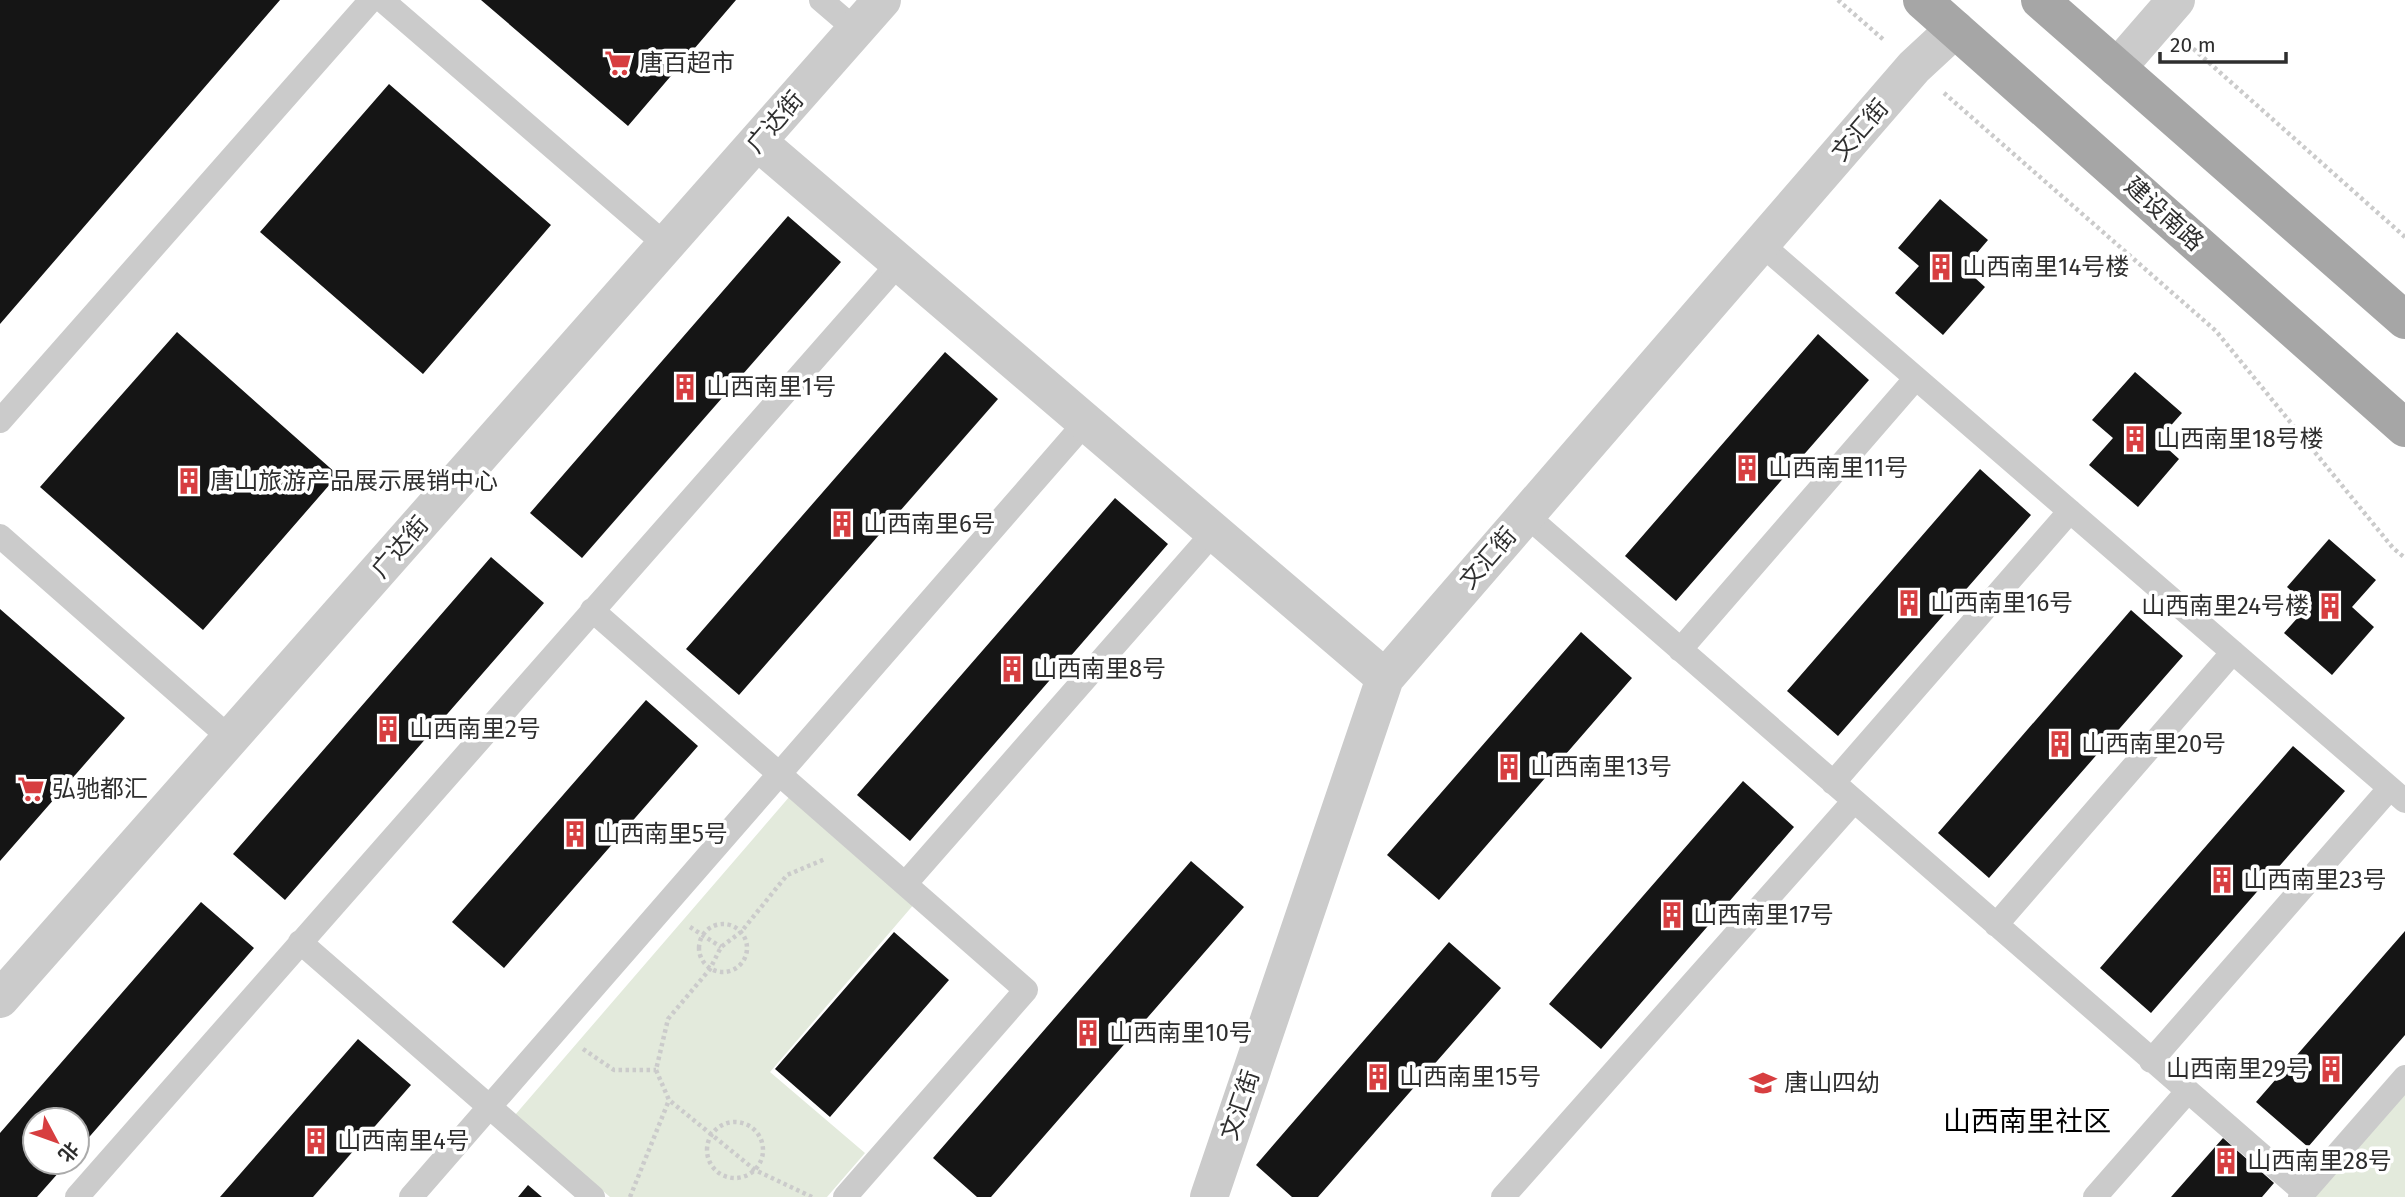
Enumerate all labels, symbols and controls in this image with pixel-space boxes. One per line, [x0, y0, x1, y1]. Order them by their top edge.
scale bar [2160, 21, 2286, 65]
text: 20 m [2170, 32, 2216, 58]
supermarket icon: 唐百超市 [603, 48, 633, 78]
place label: 唐百超市 [639, 49, 735, 77]
street label: 广达街 [741, 86, 809, 158]
street label: 文汇街 [1826, 94, 1894, 166]
street label: 建设南路 [2119, 171, 2209, 257]
building icon: 山西南里14号楼 [1926, 252, 1956, 282]
place label: 山西南里14号楼 [1962, 253, 2129, 281]
building icon: 山西南里1号 [670, 372, 700, 402]
place label: 山西南里1号 [706, 373, 836, 401]
building icon: 山西南里18号楼 [2120, 424, 2150, 454]
place label: 山西南里18号楼 [2156, 425, 2324, 453]
building icon: 山西南里11号 [1732, 453, 1762, 483]
place label: 山西南里11号 [1768, 454, 1908, 482]
building icon: 唐山旅游产品展示展销中心 [174, 466, 204, 496]
place label: 唐山旅游产品展示展销中心 [210, 467, 498, 495]
building icon: 山西南里6号 [827, 509, 857, 539]
place label: 山西南里6号 [863, 510, 996, 538]
street label: 广达街 [366, 511, 434, 583]
street label: 文汇街 [1454, 522, 1522, 594]
building icon: 山西南里16号 [1894, 588, 1924, 618]
place label: 山西南里16号 [1930, 589, 2073, 617]
building icon: 山西南里24号楼 [2315, 591, 2345, 621]
place label: 山西南里24号楼 [2141, 592, 2309, 620]
building icon: 山西南里8号 [997, 654, 1027, 684]
place label: 山西南里8号 [1033, 655, 1166, 683]
building icon: 山西南里2号 [373, 714, 403, 744]
place label: 山西南里2号 [409, 715, 541, 743]
building icon: 山西南里20号 [2045, 729, 2075, 759]
place label: 山西南里20号 [2081, 730, 2226, 758]
building icon: 山西南里13号 [1494, 752, 1524, 782]
place label: 山西南里13号 [1530, 753, 1672, 781]
supermarket icon: 弘驰都汇 [16, 774, 46, 804]
place label: 弘驰都汇 [52, 775, 148, 803]
building icon: 山西南里5号 [560, 819, 590, 849]
place label: 山西南里5号 [596, 820, 728, 848]
building icon: 山西南里23号 [2207, 865, 2237, 895]
place label: 山西南里23号 [2243, 866, 2387, 894]
building icon: 山西南里17号 [1657, 900, 1687, 930]
place label: 山西南里17号 [1693, 901, 1834, 929]
building icon: 山西南里10号 [1073, 1018, 1103, 1048]
place label: 山西南里10号 [1109, 1019, 1253, 1047]
building icon: 山西南里29号 [2316, 1054, 2346, 1084]
place label: 山西南里29号 [2166, 1055, 2310, 1083]
building icon: 山西南里15号 [1363, 1062, 1393, 1092]
place label: 山西南里15号 [1399, 1063, 1541, 1091]
street label: 文汇街 [1215, 1066, 1265, 1144]
school or university icon: 唐山四幼 [1748, 1068, 1778, 1098]
place label: 唐山四幼 [1784, 1069, 1880, 1097]
district label: 山西南里社区 [1943, 1105, 2111, 1138]
north arrow [21, 1106, 91, 1176]
building icon: 山西南里4号 [301, 1126, 331, 1156]
place label: 山西南里4号 [337, 1127, 470, 1155]
text: 北 [54, 1137, 83, 1167]
building icon: 山西南里28号 [2211, 1146, 2241, 1176]
place label: 山西南里28号 [2247, 1147, 2392, 1175]

